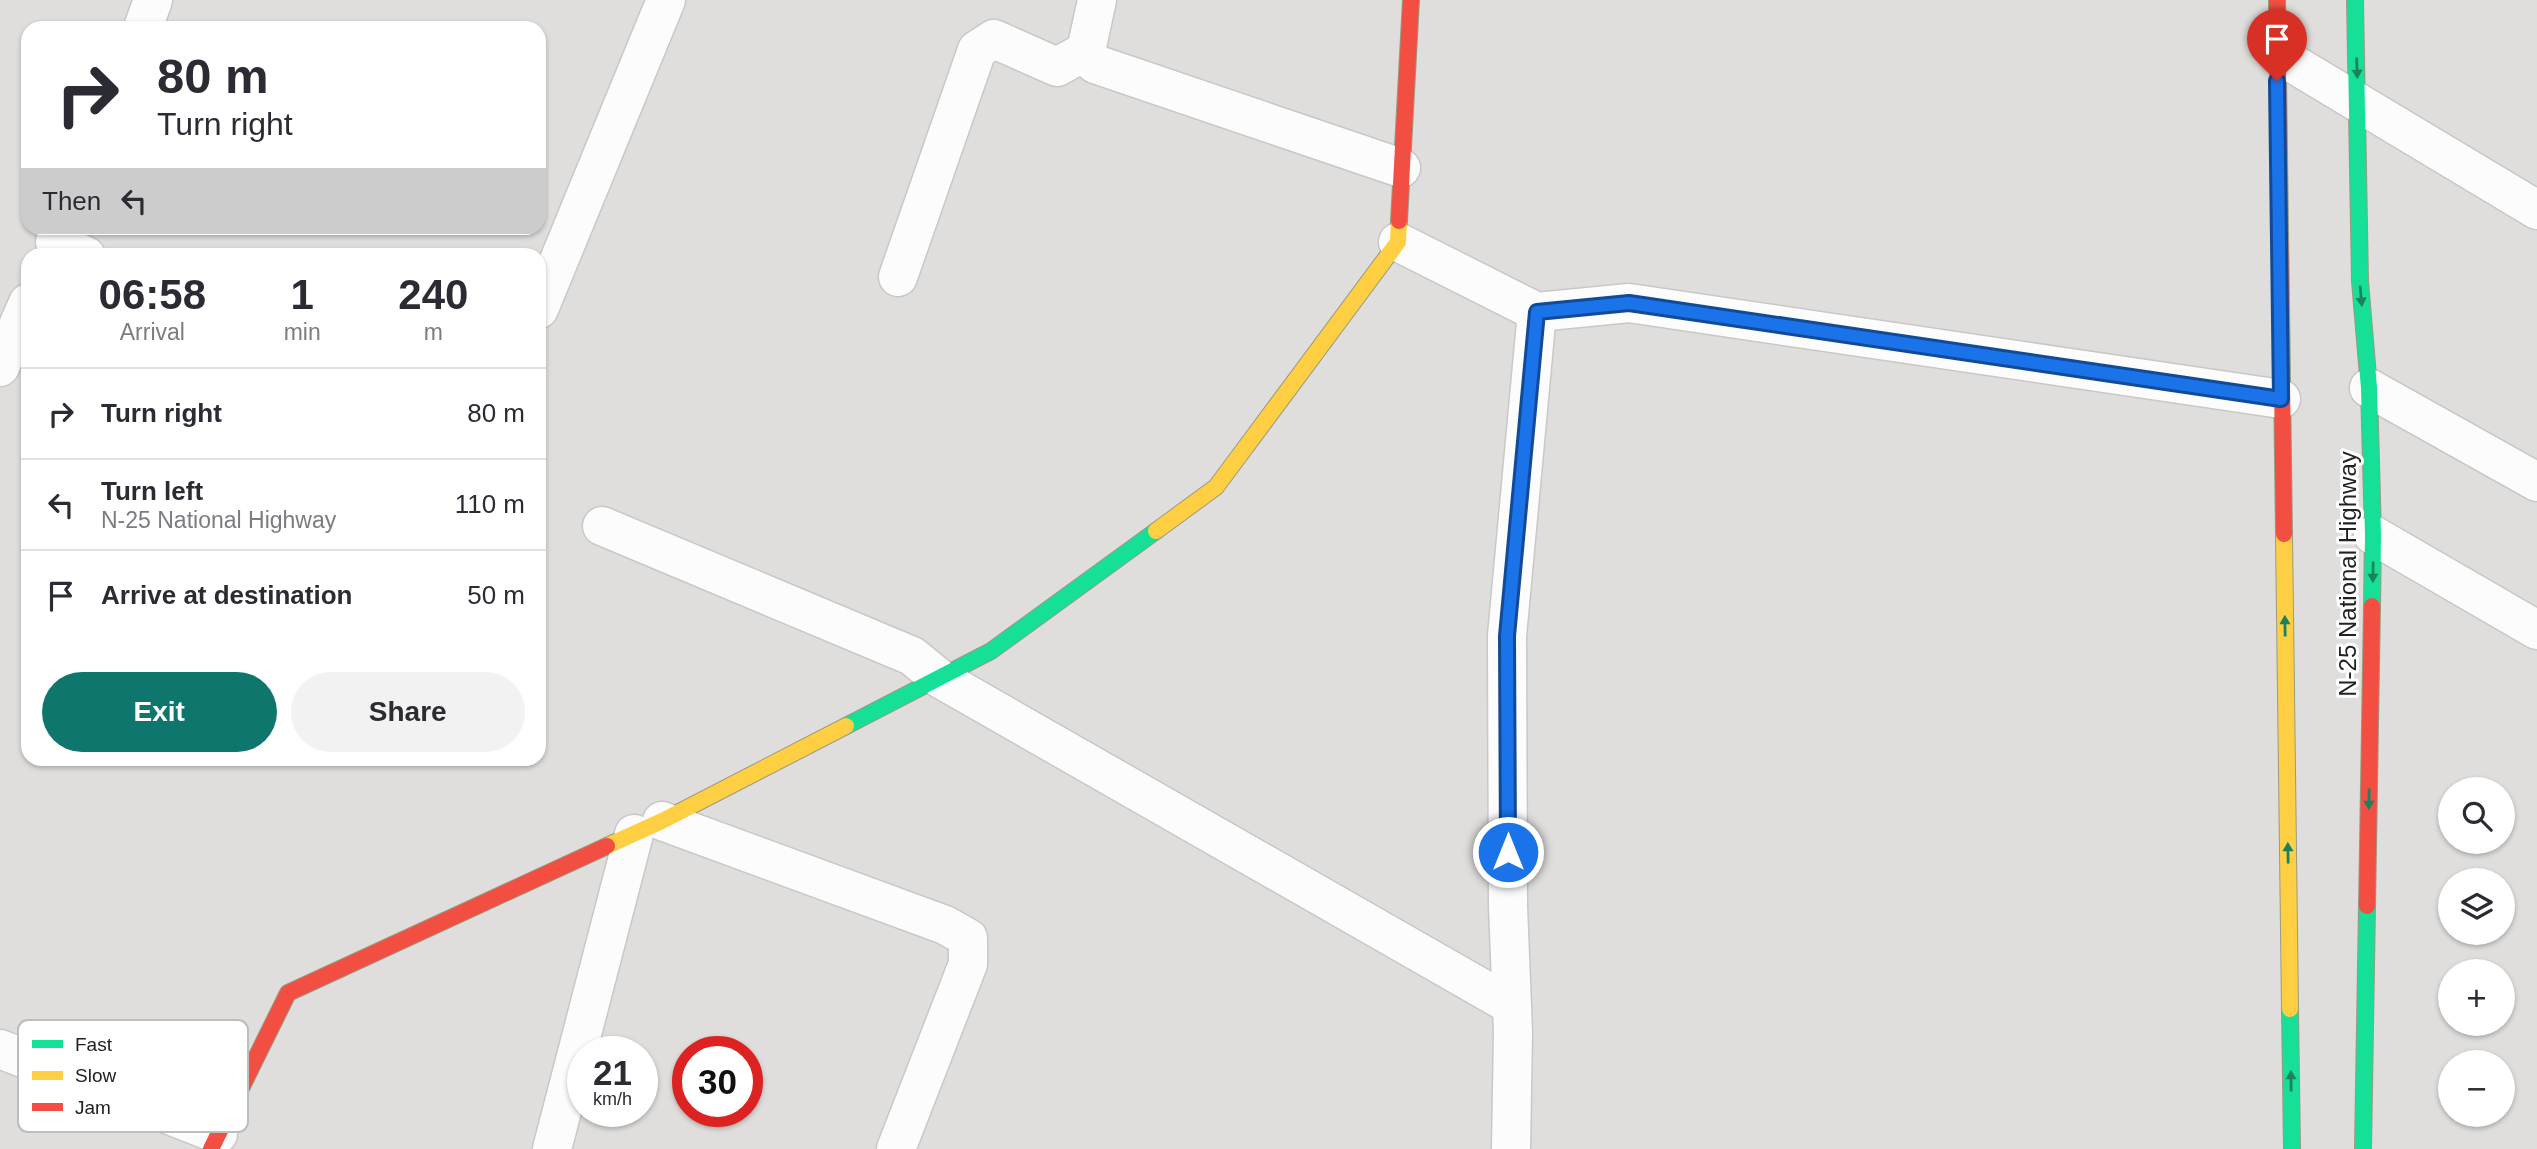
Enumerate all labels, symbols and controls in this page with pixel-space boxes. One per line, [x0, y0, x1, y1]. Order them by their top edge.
pin [2247, 9, 2307, 81]
icon: arrive [2258, 20, 2296, 58]
icon: right [42, 49, 133, 140]
text: 80 m [157, 49, 269, 103]
one-way arrow [2351, 57, 2362, 79]
text: Turn right [157, 106, 293, 142]
icon: left [115, 182, 153, 220]
text: Then [42, 186, 101, 216]
text: 06:58 [99, 271, 206, 318]
text: 1 [290, 271, 314, 318]
text: 240 [398, 271, 468, 318]
one-way arrow [2356, 285, 2367, 307]
text: Arrival [120, 319, 185, 345]
text: min [284, 319, 321, 345]
text: m [424, 319, 443, 345]
icon: right [42, 395, 80, 433]
text: Turn right [101, 398, 222, 428]
text: 80 m [467, 398, 525, 428]
street label: N-25 National Highway [2334, 451, 2361, 697]
text: Turn left [101, 476, 203, 506]
icon: left [42, 486, 80, 524]
text: 110 m [455, 489, 525, 519]
text: N-25 National Highway [101, 507, 336, 533]
one-way arrow [2367, 561, 2379, 583]
icon: arrive [42, 577, 80, 615]
text: Arrive at destination [101, 580, 352, 610]
text: 50 m [467, 580, 525, 610]
one-way arrow [2279, 615, 2290, 637]
button: Exit [42, 672, 277, 752]
button: Share [291, 672, 525, 752]
map controls [2438, 777, 2515, 1127]
button: search [2438, 777, 2515, 854]
one-way arrow [2363, 788, 2375, 810]
position arrow [1471, 815, 1545, 889]
one-way arrow [2282, 842, 2294, 864]
button: layers [2438, 868, 2515, 945]
button: + [2438, 959, 2515, 1036]
legend [18, 1020, 248, 1132]
text: Fast [75, 1034, 113, 1055]
speed limit sign: 30 [672, 1036, 763, 1127]
button: − [2438, 1050, 2515, 1127]
text: 21 [593, 1053, 632, 1092]
text: Slow [75, 1065, 116, 1086]
one-way arrow [2286, 1070, 2297, 1092]
text: km/h [593, 1089, 632, 1109]
text: Jam [75, 1097, 111, 1118]

